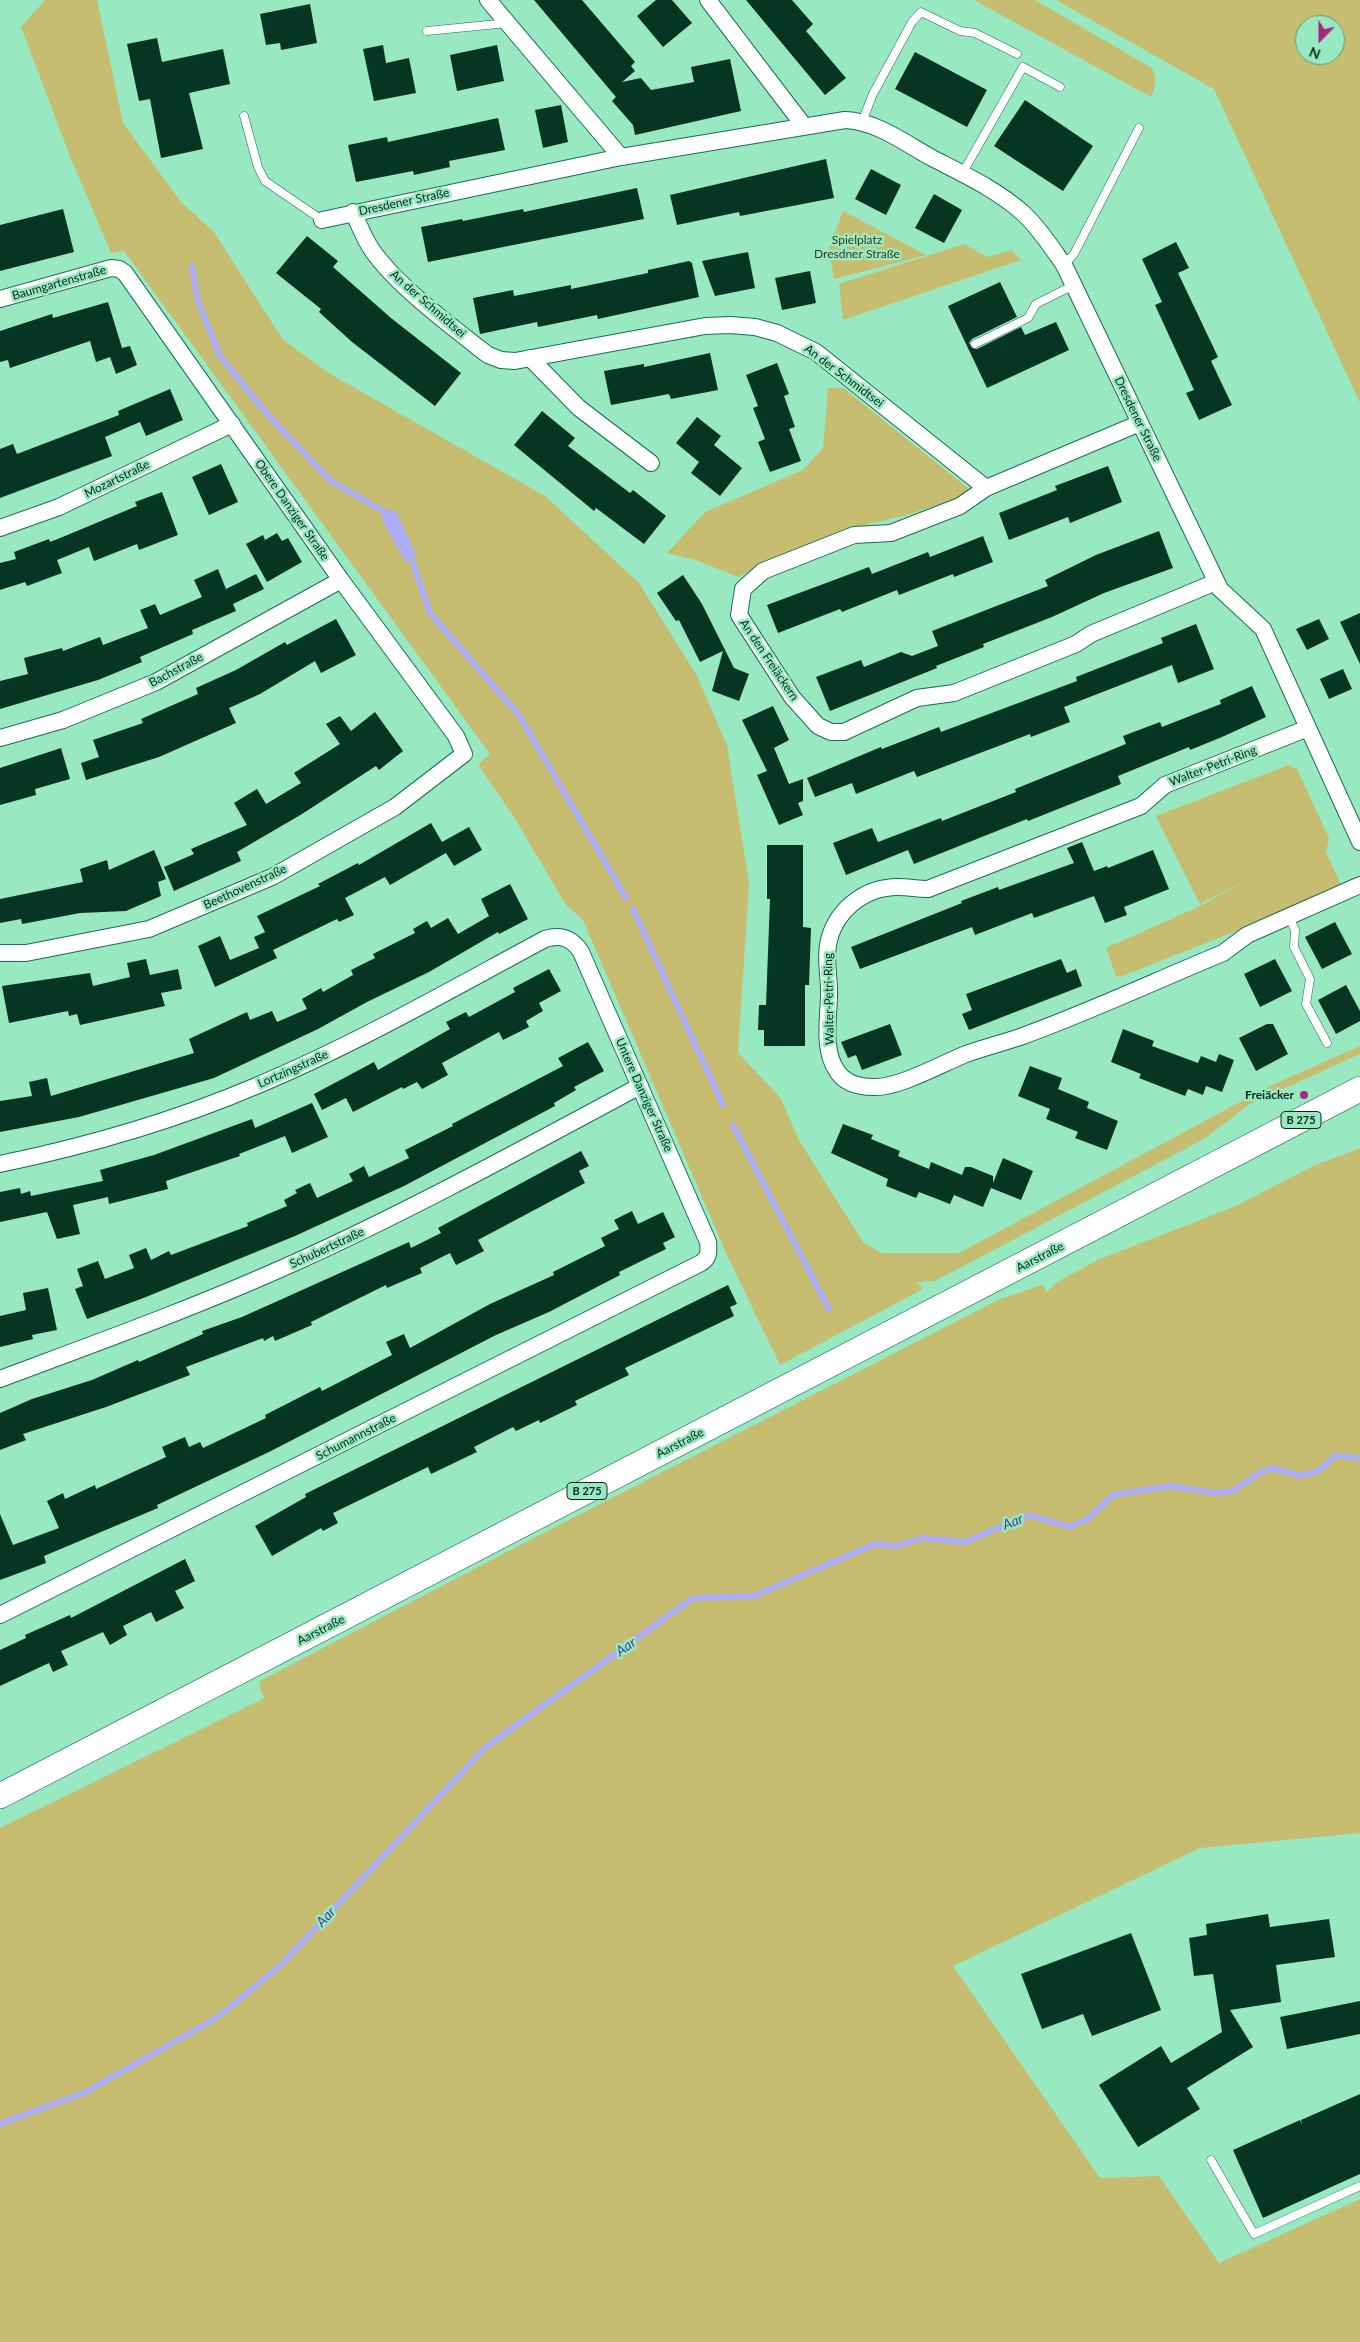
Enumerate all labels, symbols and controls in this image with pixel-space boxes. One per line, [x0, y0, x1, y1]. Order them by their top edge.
north arrow [1295, 15, 1345, 65]
text: N [1306, 44, 1323, 63]
street label: Dresdener Straße [357, 185, 451, 219]
park label: Spielplatz Dresdner Straße [814, 233, 900, 261]
street label: Baumgartenstraße [10, 263, 108, 303]
street label: An der Schmidtsei [387, 267, 469, 341]
street label: An der Schmidtsei [802, 342, 886, 410]
street label: Dresdener Straße [1111, 374, 1165, 464]
street label: Mozartstraße [82, 457, 152, 501]
street label: Obere Danziger Straße [252, 457, 332, 563]
street label: An den Freiäckern [736, 617, 802, 703]
street label: Bachstraße [147, 650, 205, 690]
street label: Walter-Petri-Ring [1167, 743, 1259, 789]
street label: Beethovenstraße [201, 861, 289, 913]
street label: Walter-Petri-Ring [821, 953, 837, 1045]
street label: Untere Danziger Straße [612, 1036, 676, 1154]
street label: Lortzingstraße [256, 1047, 330, 1091]
place label: Freiäcker [1245, 1088, 1294, 1102]
marker: Freiäcker [1298, 1089, 1310, 1101]
road number: B 275 [1281, 1112, 1321, 1128]
street label: Schubertstraße [288, 1224, 366, 1272]
street label: Aarstraße [1014, 1239, 1066, 1275]
street label: Schumannstraße [314, 1411, 398, 1463]
street label: Aarstraße [654, 1425, 706, 1461]
road number: B 275 [567, 1482, 607, 1500]
water label: Aar [1000, 1510, 1026, 1534]
street label: Aarstraße [295, 1612, 347, 1648]
water label: Aar [613, 1634, 639, 1660]
water label: Aar [313, 1904, 339, 1930]

